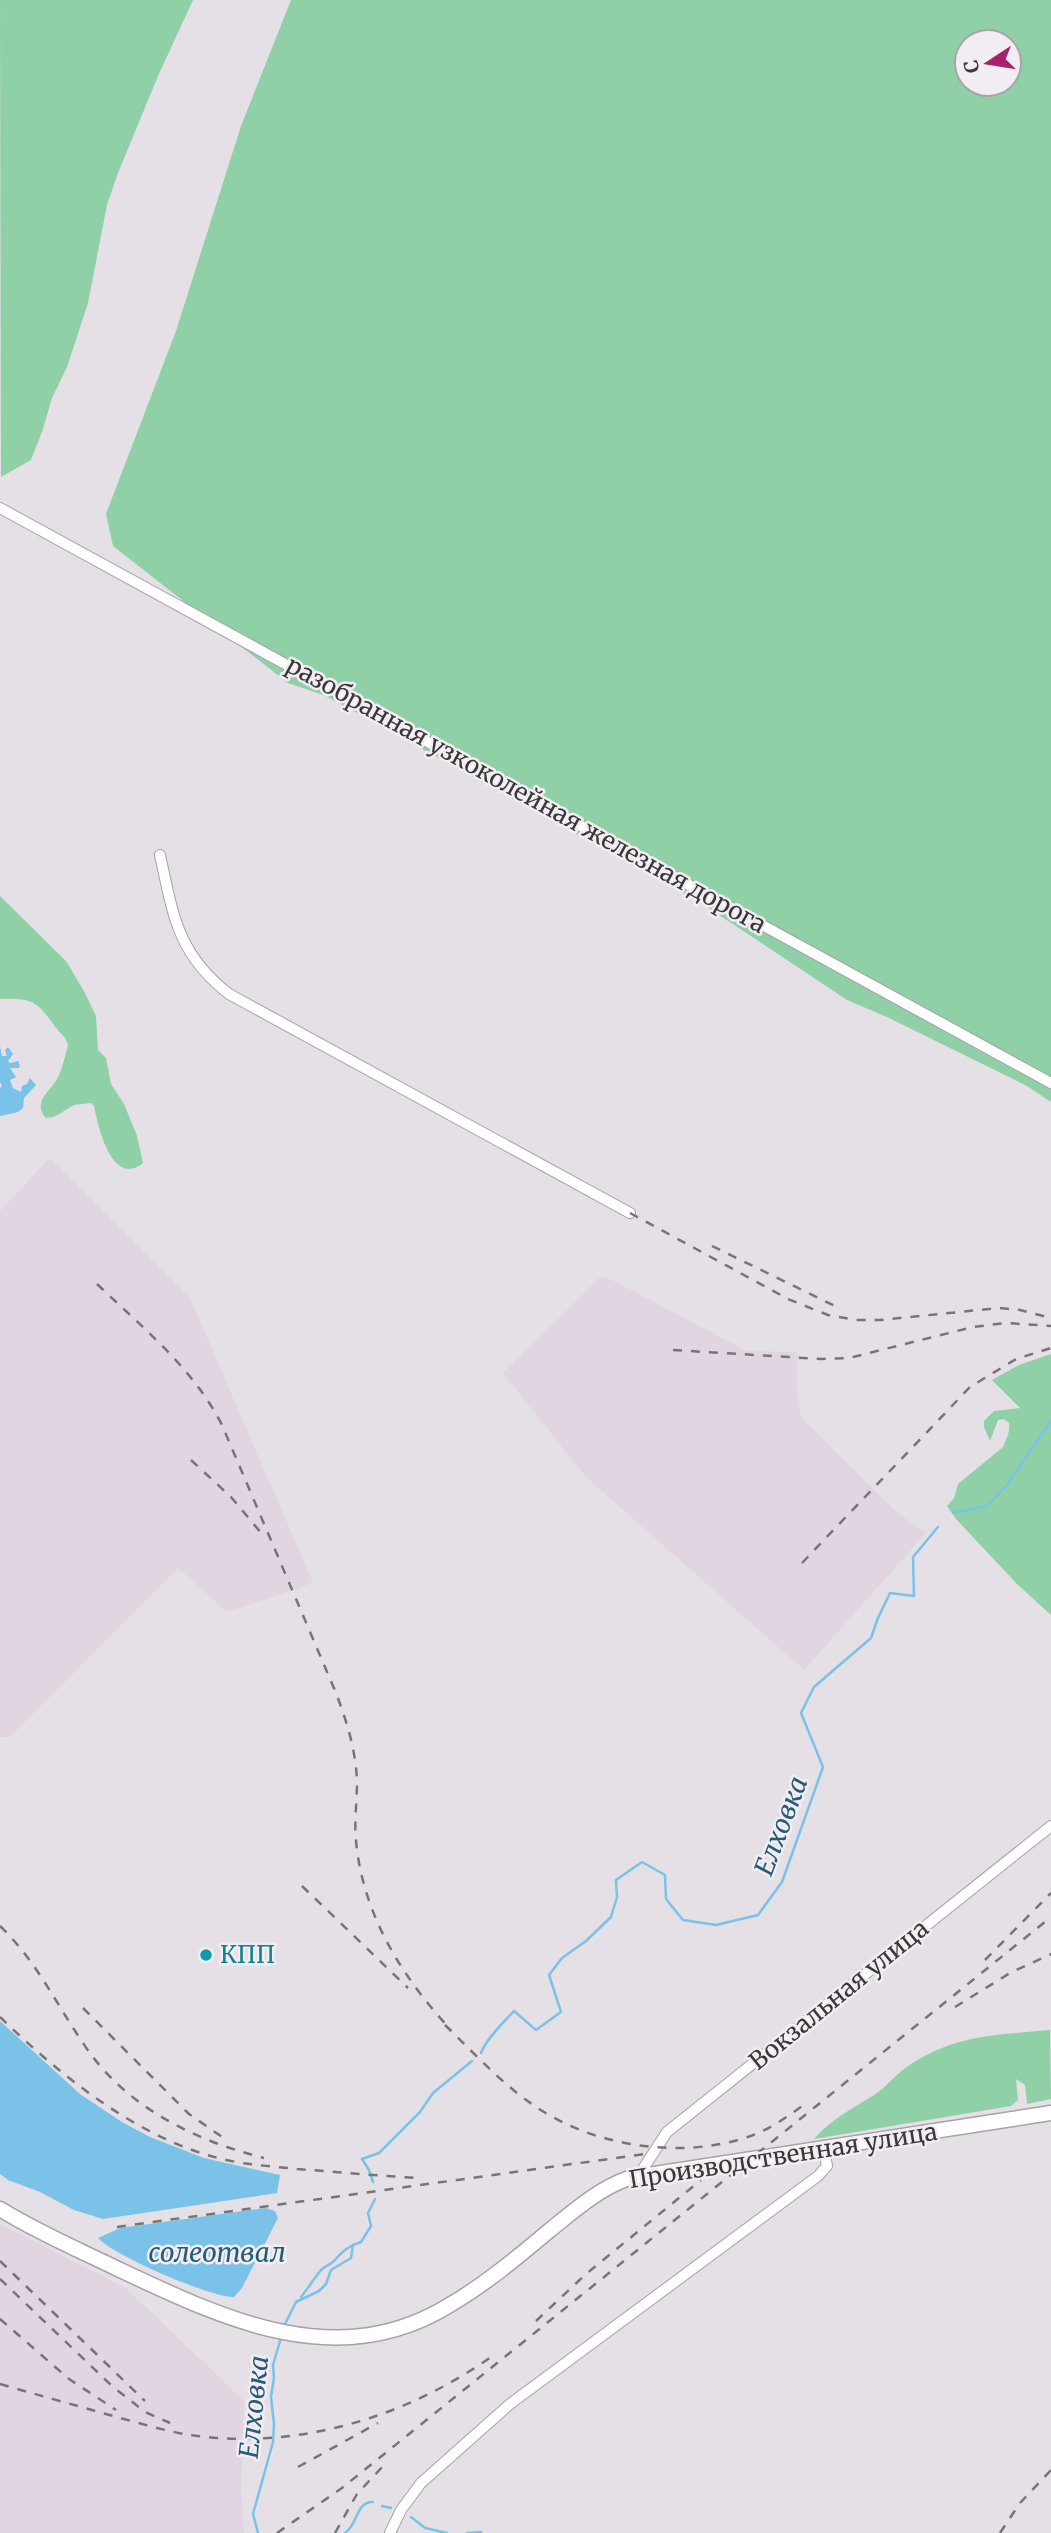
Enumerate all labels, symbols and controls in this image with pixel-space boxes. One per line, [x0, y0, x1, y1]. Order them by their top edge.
north arrow [953, 28, 1023, 98]
text: С [958, 58, 984, 75]
street label: разобранная узкоколейная железная дорога [281, 649, 772, 940]
water label: Елховка [747, 1772, 814, 1880]
street label: Вокзальная улица [743, 1913, 935, 2076]
place label: КПП [220, 1939, 275, 1970]
marker: КПП [198, 1947, 214, 1963]
street label: Производственная улица [626, 2116, 939, 2195]
water label: солеотвал [148, 2236, 286, 2269]
water label: Елховка [232, 2354, 275, 2460]

